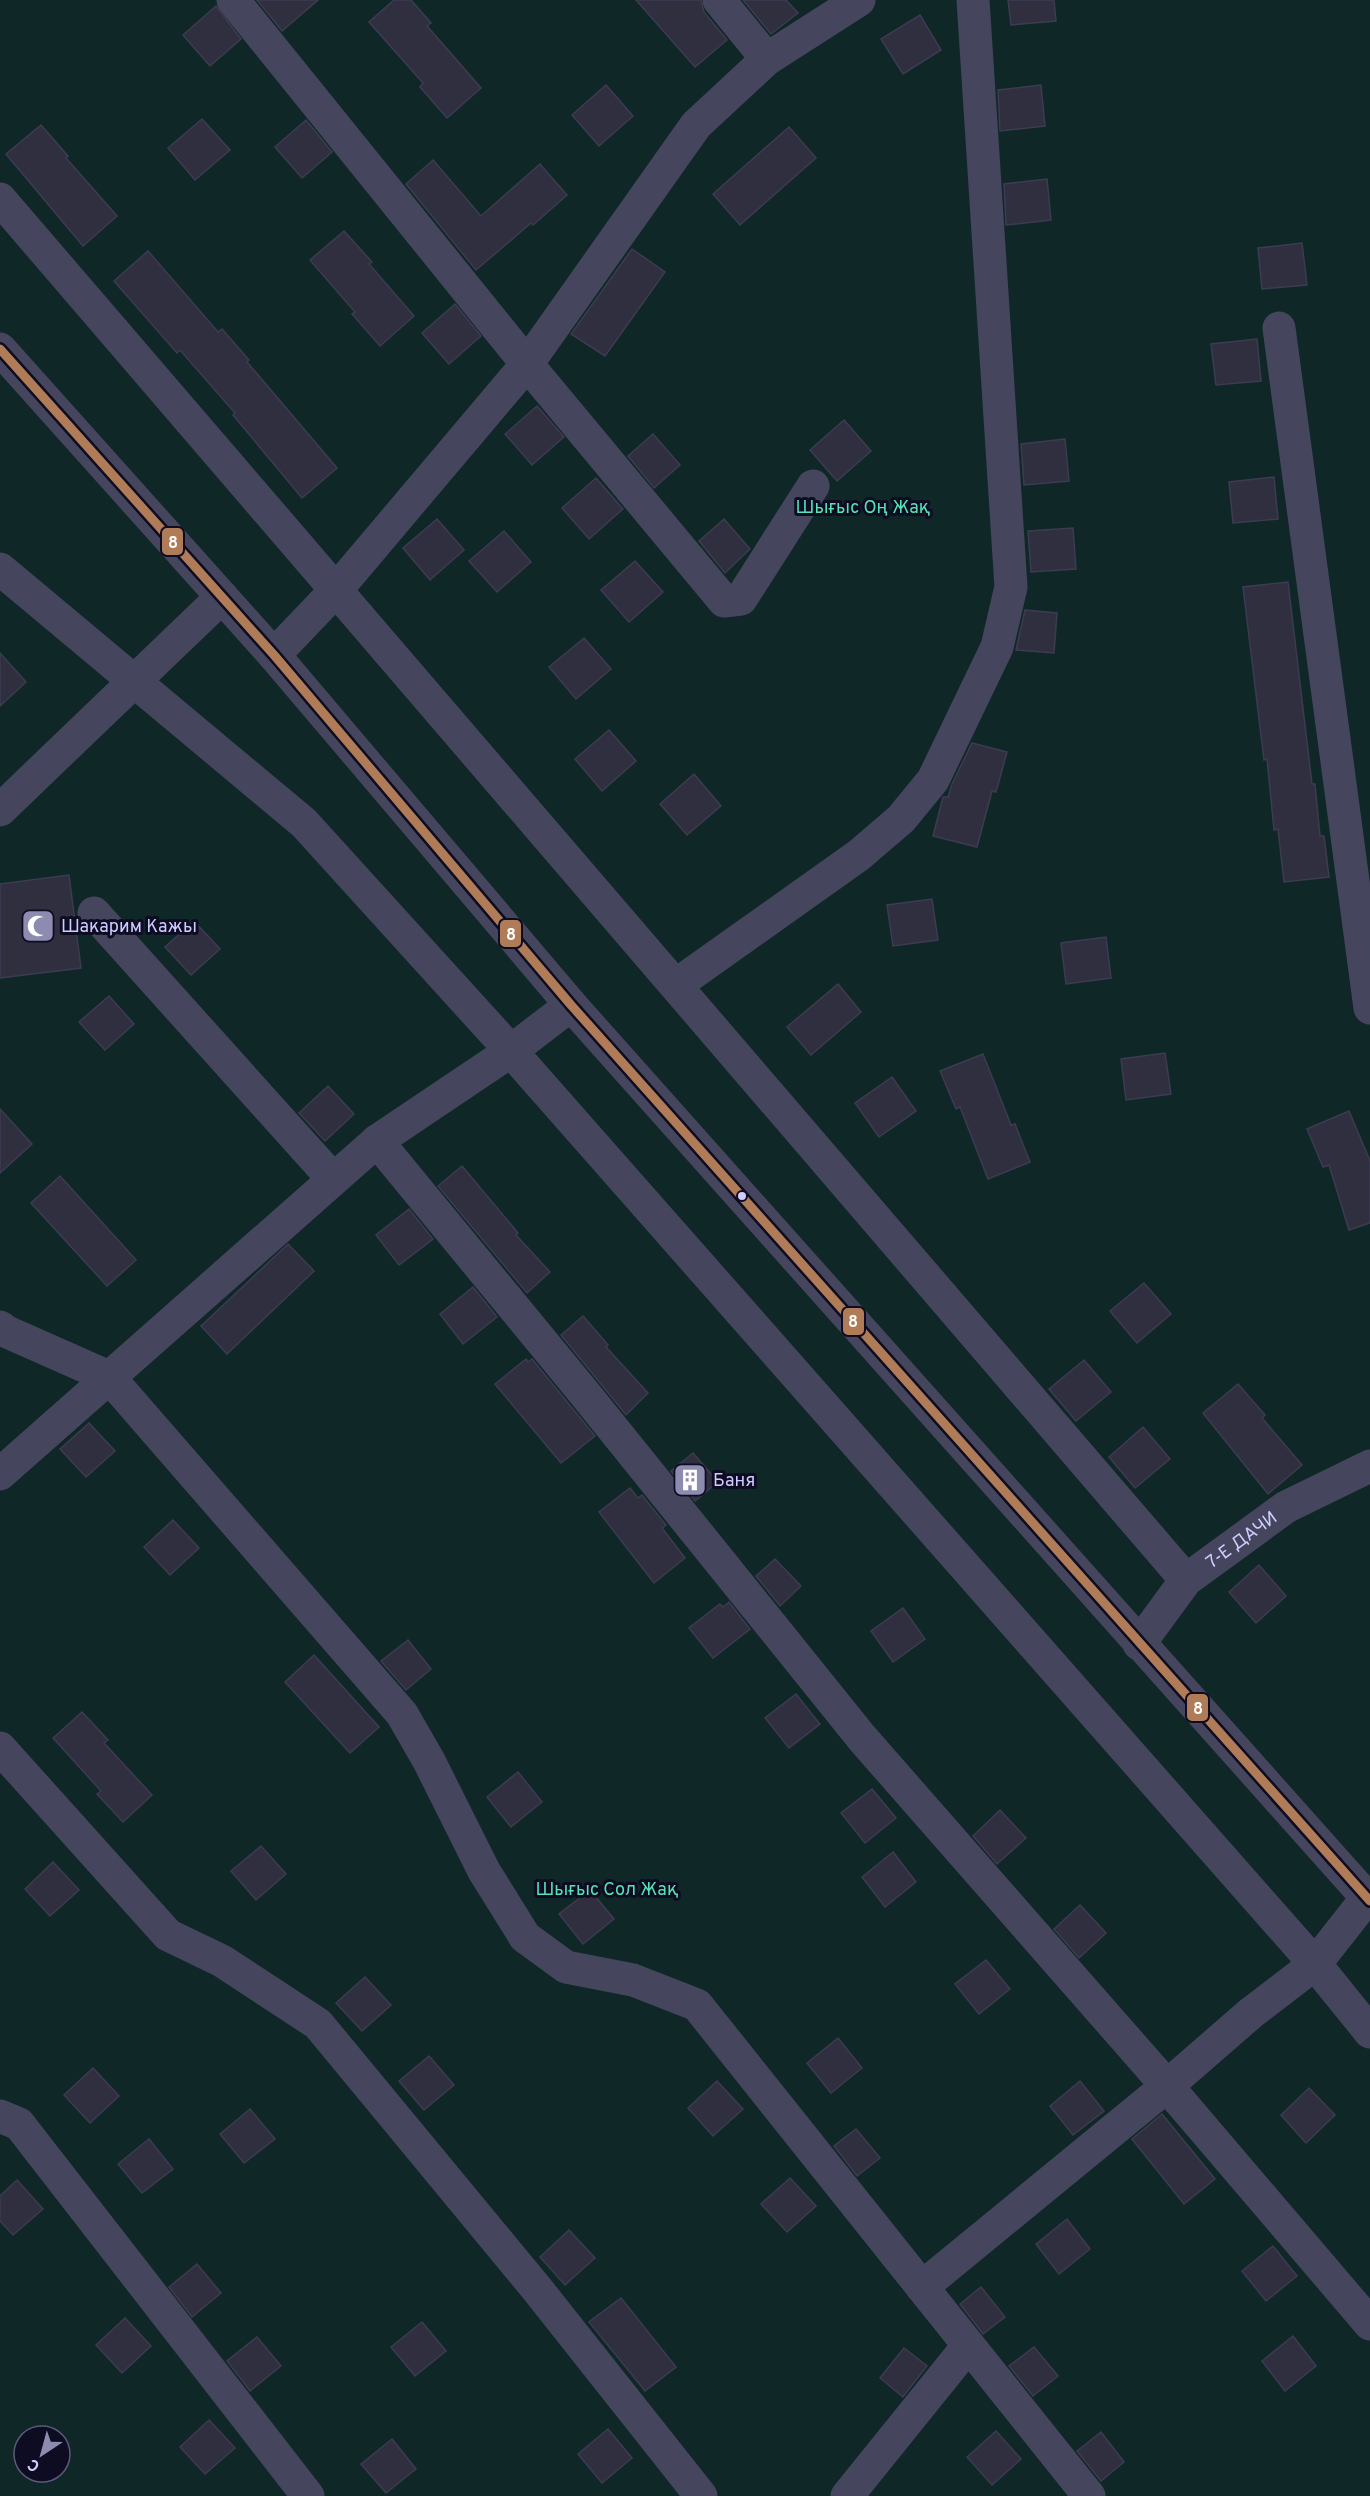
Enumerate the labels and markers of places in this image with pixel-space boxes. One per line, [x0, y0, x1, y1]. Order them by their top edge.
mosque icon: Шакарим Кажы [20, 908, 56, 944]
place label: Шакарим Кажы [61, 916, 197, 939]
unlabelled marker [736, 1190, 748, 1202]
building icon: Баня [672, 1462, 708, 1498]
place label: Баня [713, 1470, 755, 1493]

